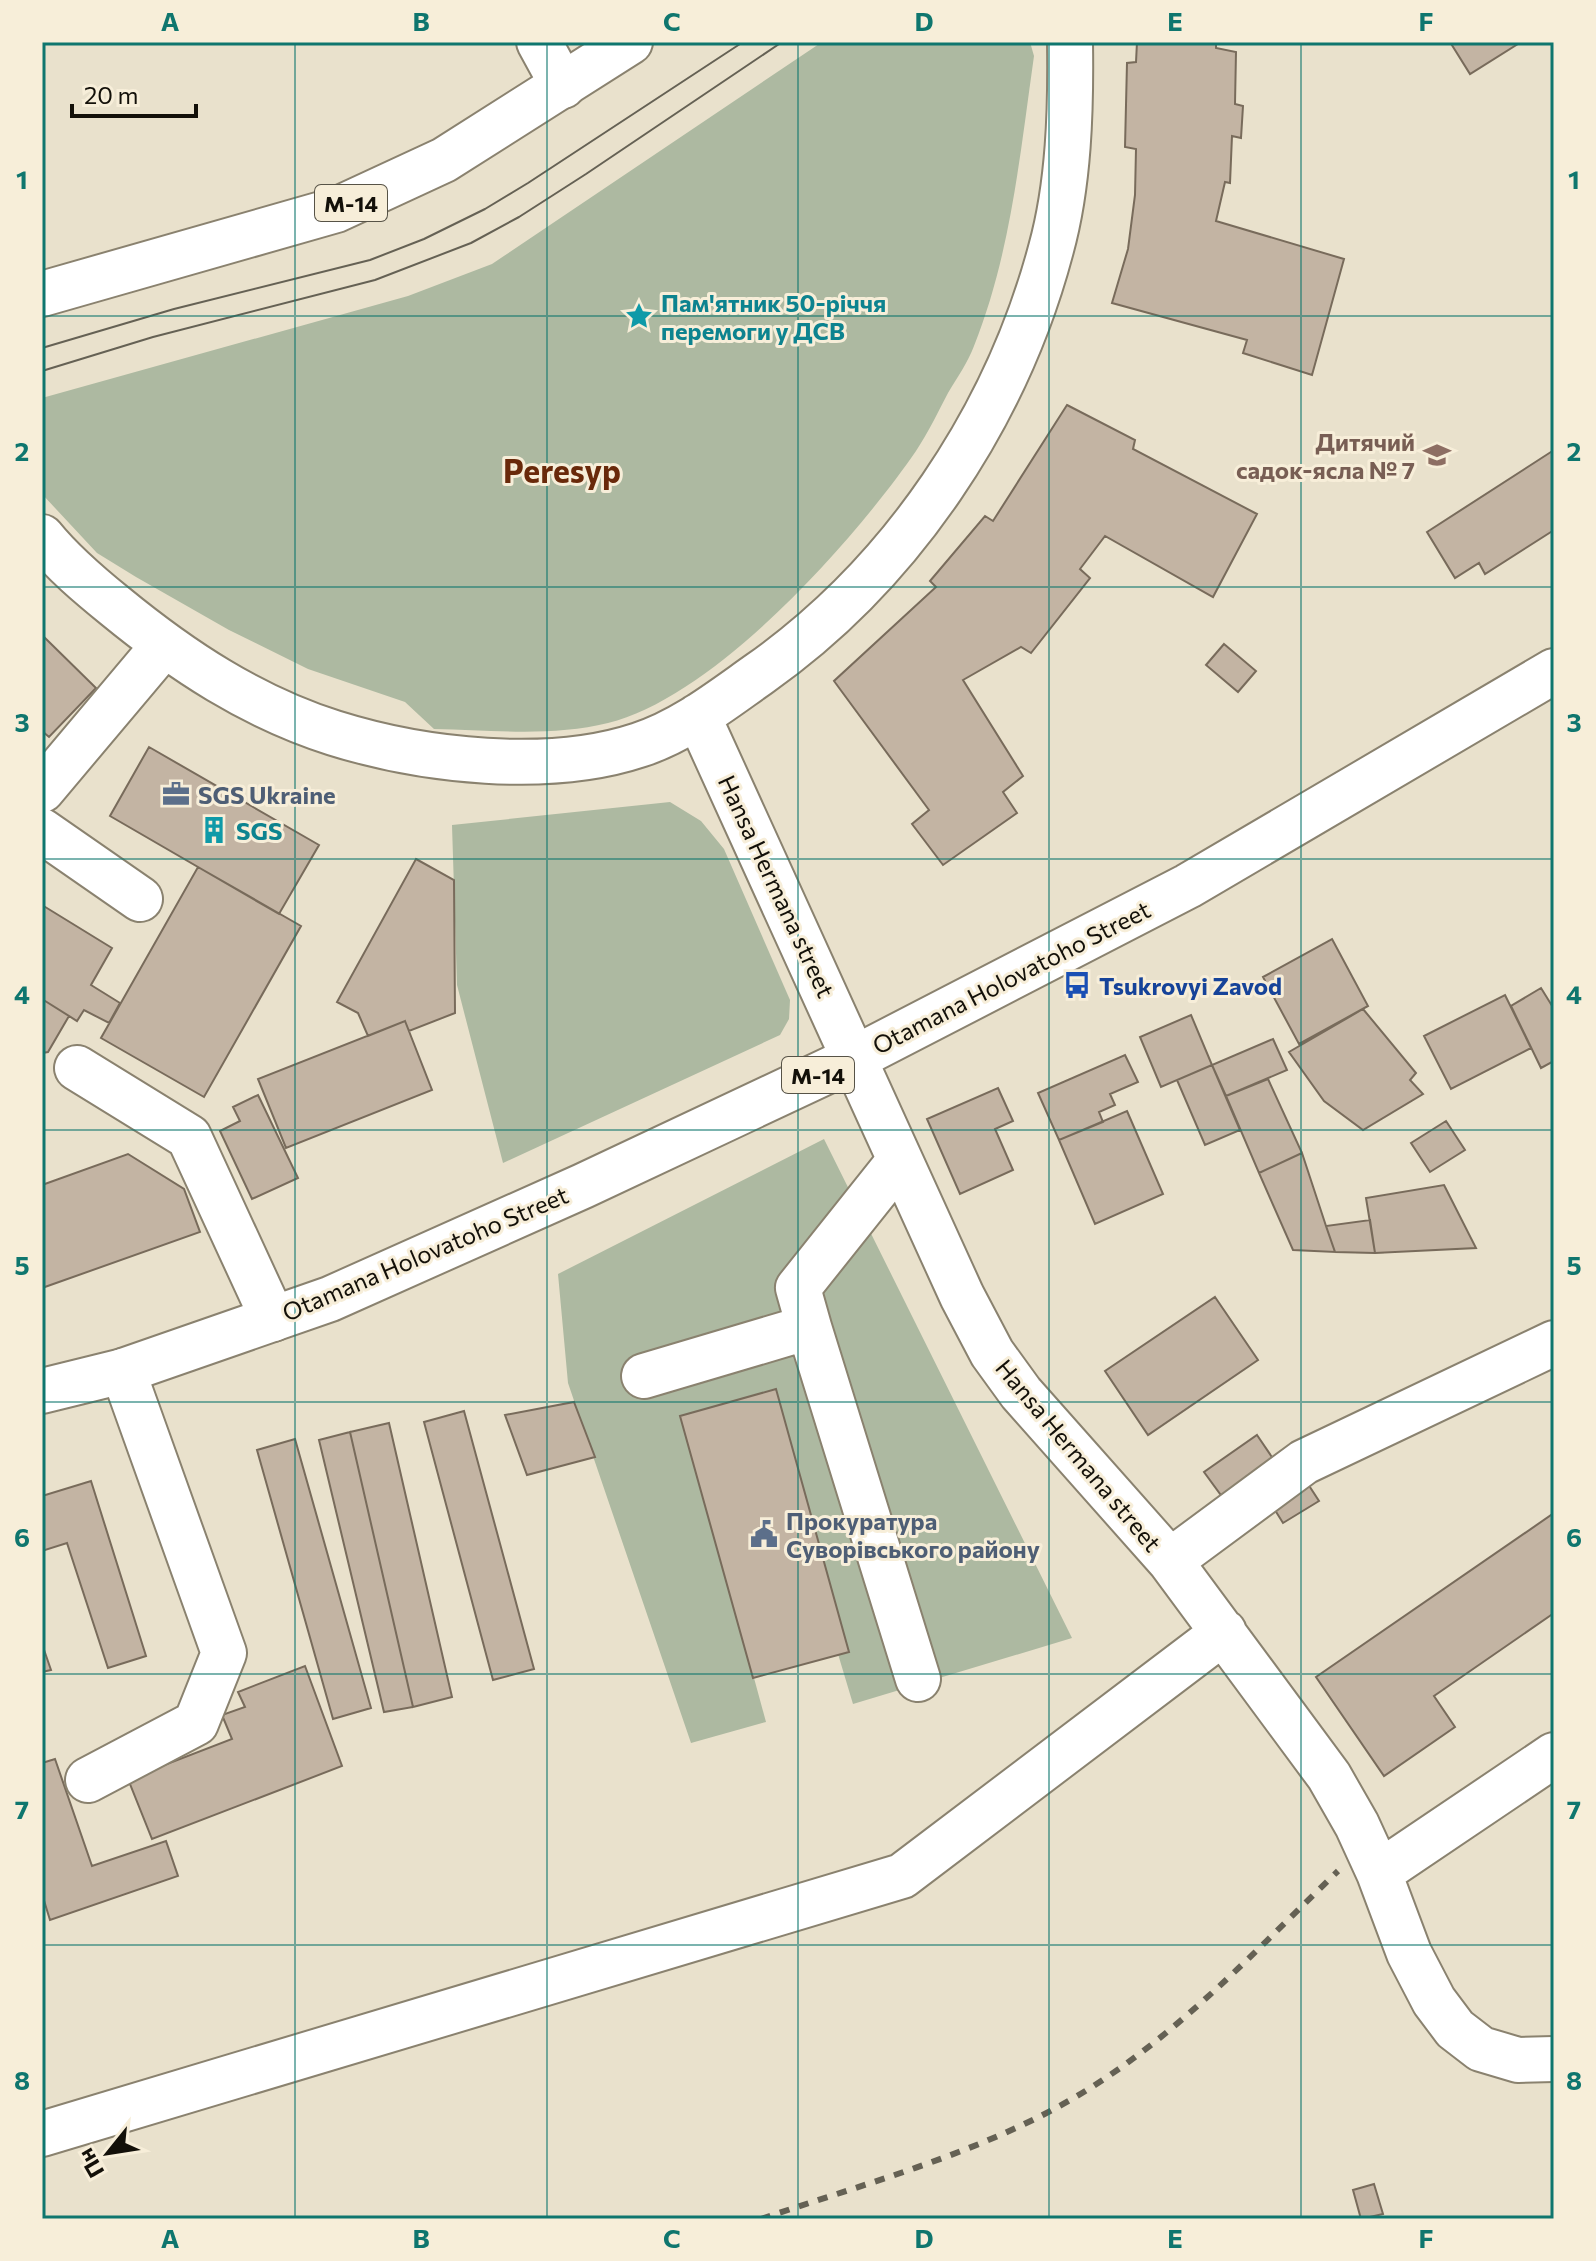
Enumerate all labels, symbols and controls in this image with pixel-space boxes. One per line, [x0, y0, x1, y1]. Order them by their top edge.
text: A [161, 5, 180, 36]
text: B [412, 5, 430, 36]
text: C [663, 5, 681, 36]
text: D [914, 5, 934, 36]
text: E [1167, 5, 1183, 36]
text: F [1418, 5, 1434, 36]
scale bar [72, 68, 196, 118]
text: 20 m [84, 80, 138, 109]
text: 1 [16, 163, 28, 194]
text: 1 [1568, 163, 1580, 194]
road number: М-14 [315, 185, 387, 221]
place label: Пам'ятник 50-річчя перемоги у ДСВ [661, 288, 886, 345]
place icon: Пам'ятник 50-річчя перемоги у ДСВ [624, 301, 654, 331]
place label: Дитячий садок-ясла № 7 [1236, 427, 1415, 484]
text: 2 [15, 435, 29, 466]
text: 2 [1567, 435, 1581, 466]
school or university icon: Дитячий садок-ясла № 7 [1422, 440, 1452, 470]
district label: Peresyp [503, 450, 621, 490]
text: 3 [14, 706, 30, 737]
text: 3 [1566, 706, 1582, 737]
street label: Hansa Hermana street [713, 770, 841, 1002]
office icon: SGS Ukraine [161, 779, 191, 809]
place label: SGS Ukraine [198, 780, 336, 809]
building icon: SGS [199, 815, 229, 845]
place label: SGS [236, 816, 282, 845]
street label: Otamana Holovatoho Street [867, 894, 1155, 1060]
bus stop icon: Tsukrovyi Zavod [1062, 970, 1092, 1000]
place label: Tsukrovyi Zavod [1099, 971, 1282, 1000]
text: 4 [14, 978, 30, 1009]
text: 4 [1566, 978, 1582, 1009]
road number: М-14 [782, 1057, 854, 1093]
street label: Otamana Holovatoho Street [278, 1179, 573, 1326]
text: 5 [14, 1249, 30, 1280]
text: 5 [1566, 1249, 1582, 1280]
street label: Hansa Hermana street [990, 1353, 1168, 1557]
place label: Прокуратура Суворівського району [786, 1506, 1040, 1563]
public building icon: Прокуратура Суворівського району [749, 1519, 779, 1549]
text: 6 [14, 1521, 30, 1552]
text: 6 [1566, 1521, 1582, 1552]
text: 7 [15, 1793, 29, 1824]
text: 7 [1567, 1793, 1581, 1824]
text: 8 [14, 2064, 30, 2095]
text: 8 [1566, 2064, 1582, 2095]
north arrow [68, 2113, 148, 2193]
text: Пн [71, 2144, 109, 2183]
text: A [161, 2222, 180, 2253]
text: B [412, 2222, 430, 2253]
text: C [663, 2222, 681, 2253]
text: D [914, 2222, 934, 2253]
text: E [1167, 2222, 1183, 2253]
text: F [1418, 2222, 1434, 2253]

